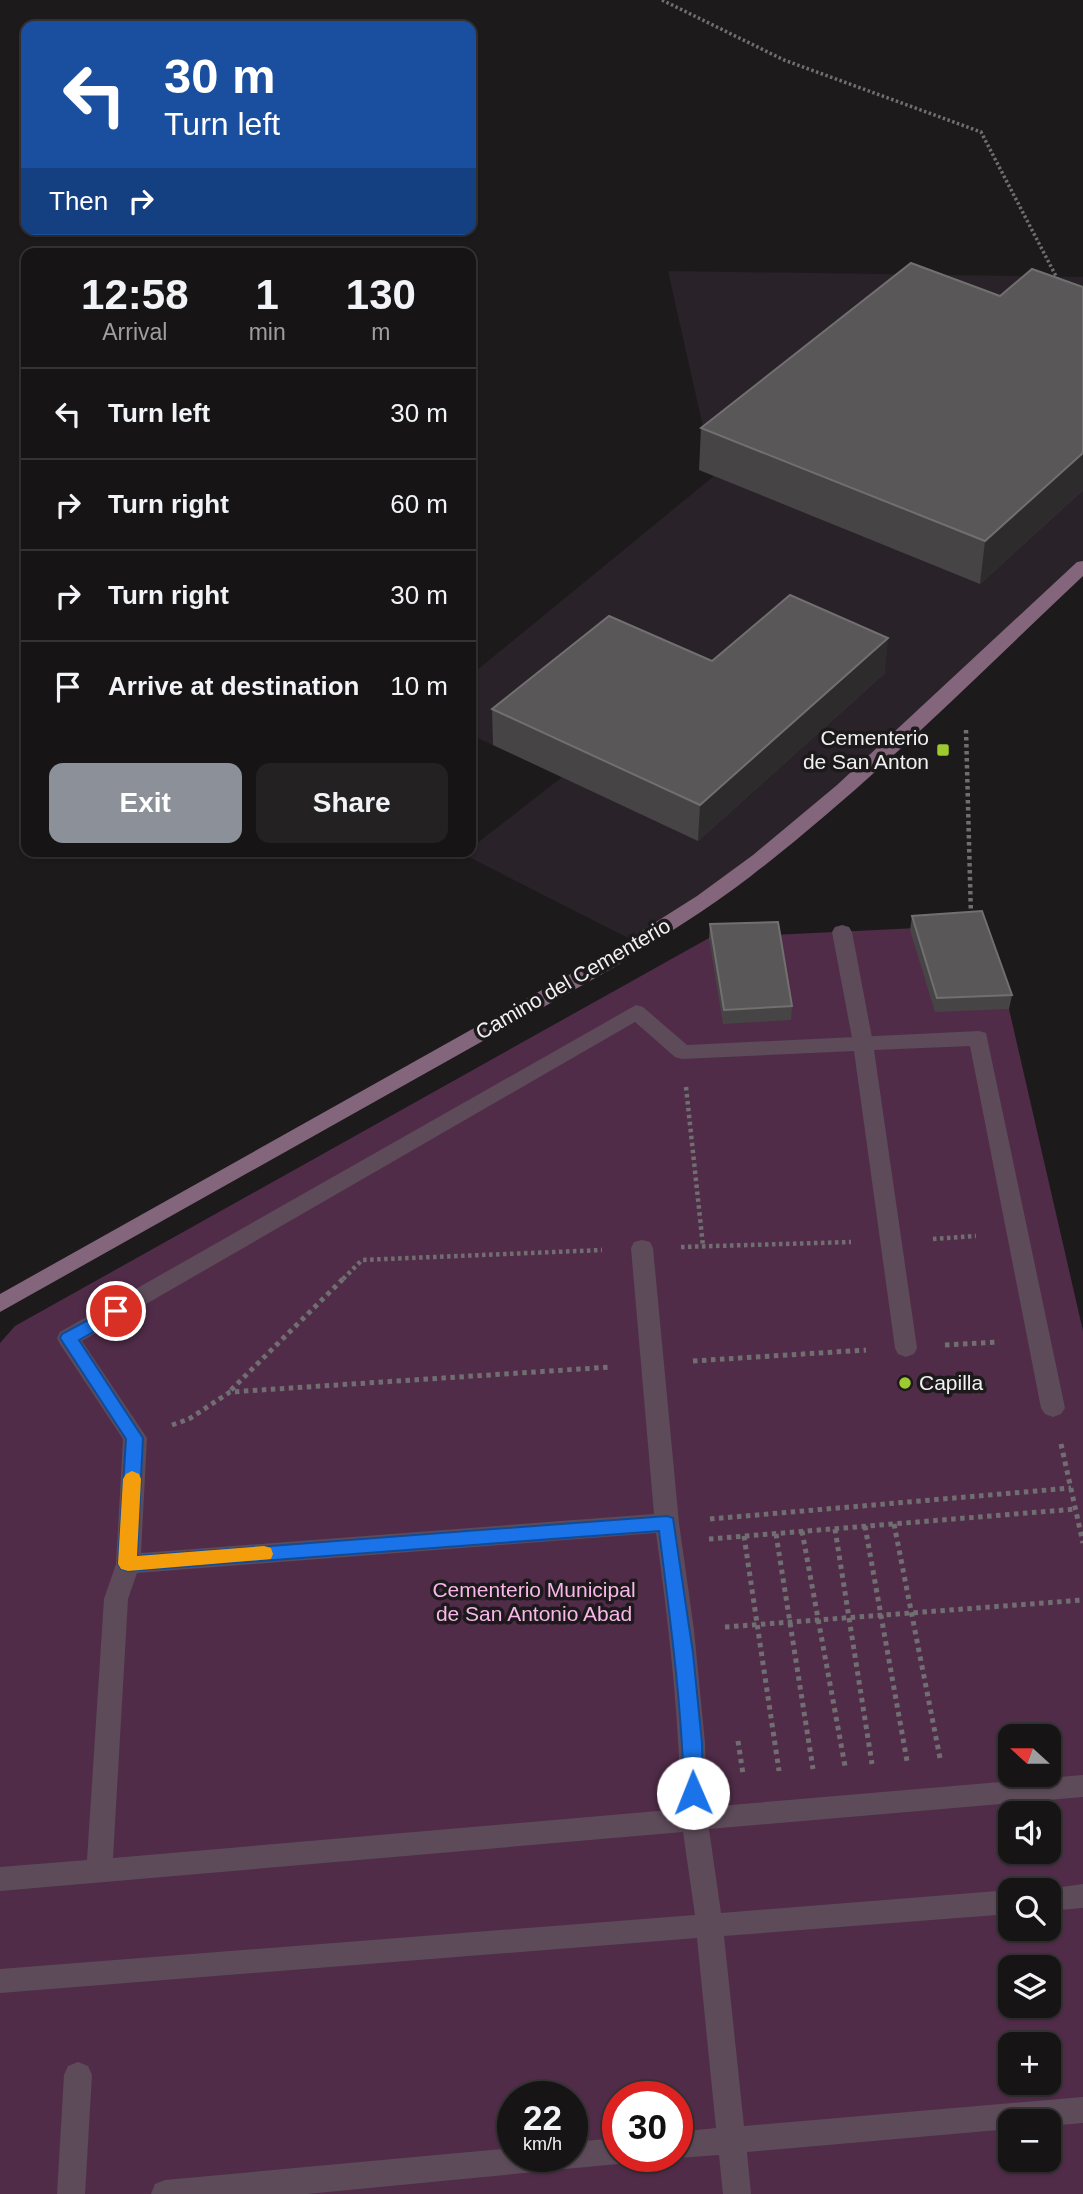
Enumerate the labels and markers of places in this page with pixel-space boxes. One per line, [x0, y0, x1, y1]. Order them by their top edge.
place label: Cementerio de San Anton [803, 726, 929, 773]
marker: Cementerio de San Anton [935, 742, 951, 758]
pin [86, 1281, 146, 1341]
place label: Capilla [919, 1371, 984, 1394]
marker: Capilla [897, 1375, 913, 1391]

